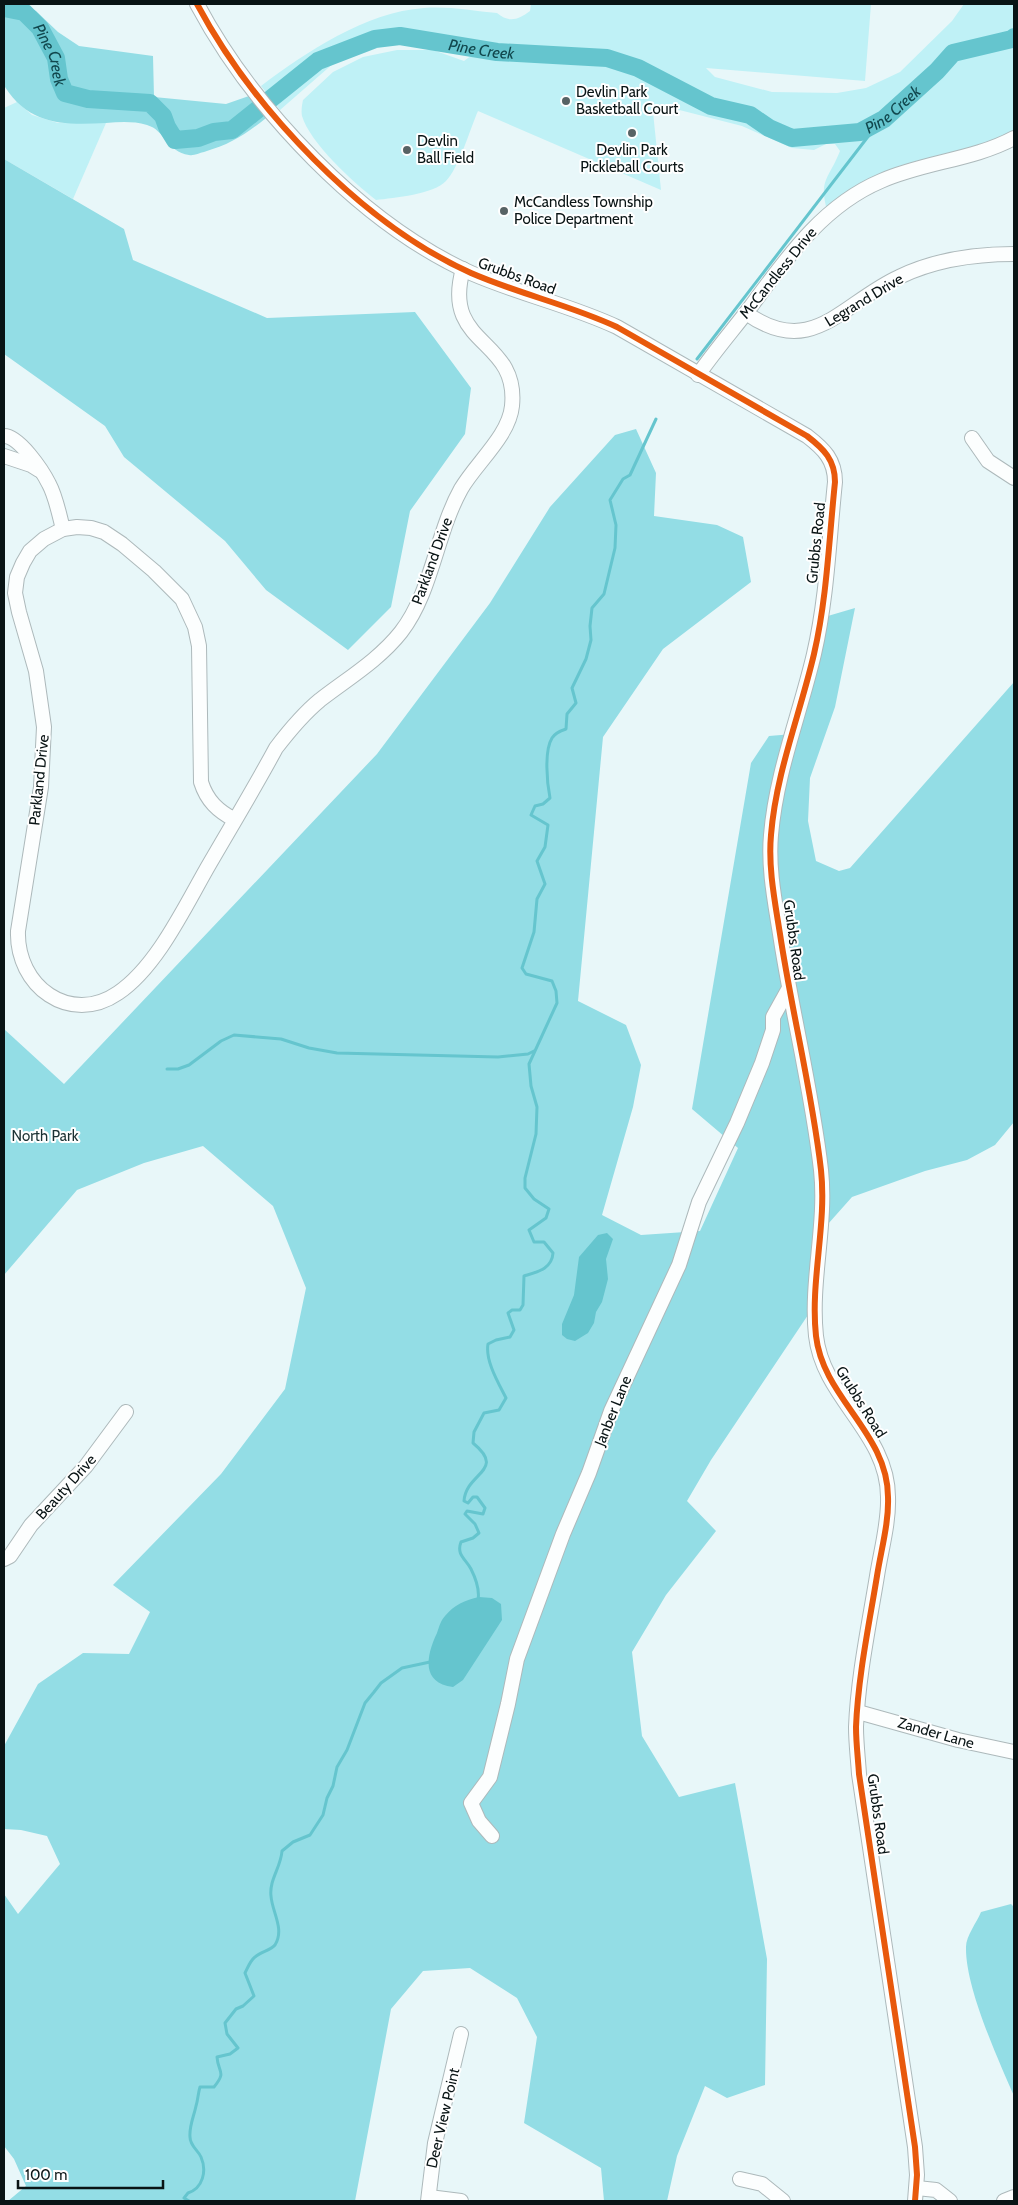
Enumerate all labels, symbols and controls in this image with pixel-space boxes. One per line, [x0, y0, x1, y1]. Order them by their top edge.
water label: Pine Creek [30, 20, 71, 90]
water label: Pine Creek [447, 35, 516, 62]
water label: Pine Creek [861, 81, 925, 137]
place label: Devlin Park Basketball Court [576, 83, 678, 118]
marker: Devlin Park Basketball Court [560, 95, 572, 107]
marker: Devlin Park Pickleball Courts [626, 127, 638, 139]
place label: Devlin Ball Field [417, 132, 474, 167]
place label: Devlin Park Pickleball Courts [580, 141, 684, 176]
marker: Devlin Ball Field [401, 144, 413, 156]
place label: McCandless Township Police Department [514, 193, 653, 228]
marker: McCandless Township Police Department [498, 205, 510, 217]
street label: McCandless Drive [736, 223, 821, 322]
street label: Grubbs Road [476, 254, 558, 298]
street label: Legrand Drive [822, 269, 907, 330]
street label: Grubbs Road [803, 502, 829, 584]
street label: Parkland Drive [408, 515, 456, 607]
street label: Parkland Drive [25, 733, 53, 826]
street label: Grubbs Road [779, 898, 809, 982]
park label: North Park [12, 1127, 79, 1145]
street label: Grubbs Road [832, 1363, 890, 1441]
street label: Janber Lane [590, 1373, 635, 1450]
street label: Beauty Drive [32, 1451, 100, 1523]
street label: Zander Lane [896, 1714, 977, 1753]
street label: Grubbs Road [863, 1772, 893, 1856]
street label: Deer View Point [423, 2066, 463, 2170]
scale bar [18, 2158, 162, 2190]
text: 100 m [25, 2166, 67, 2184]

